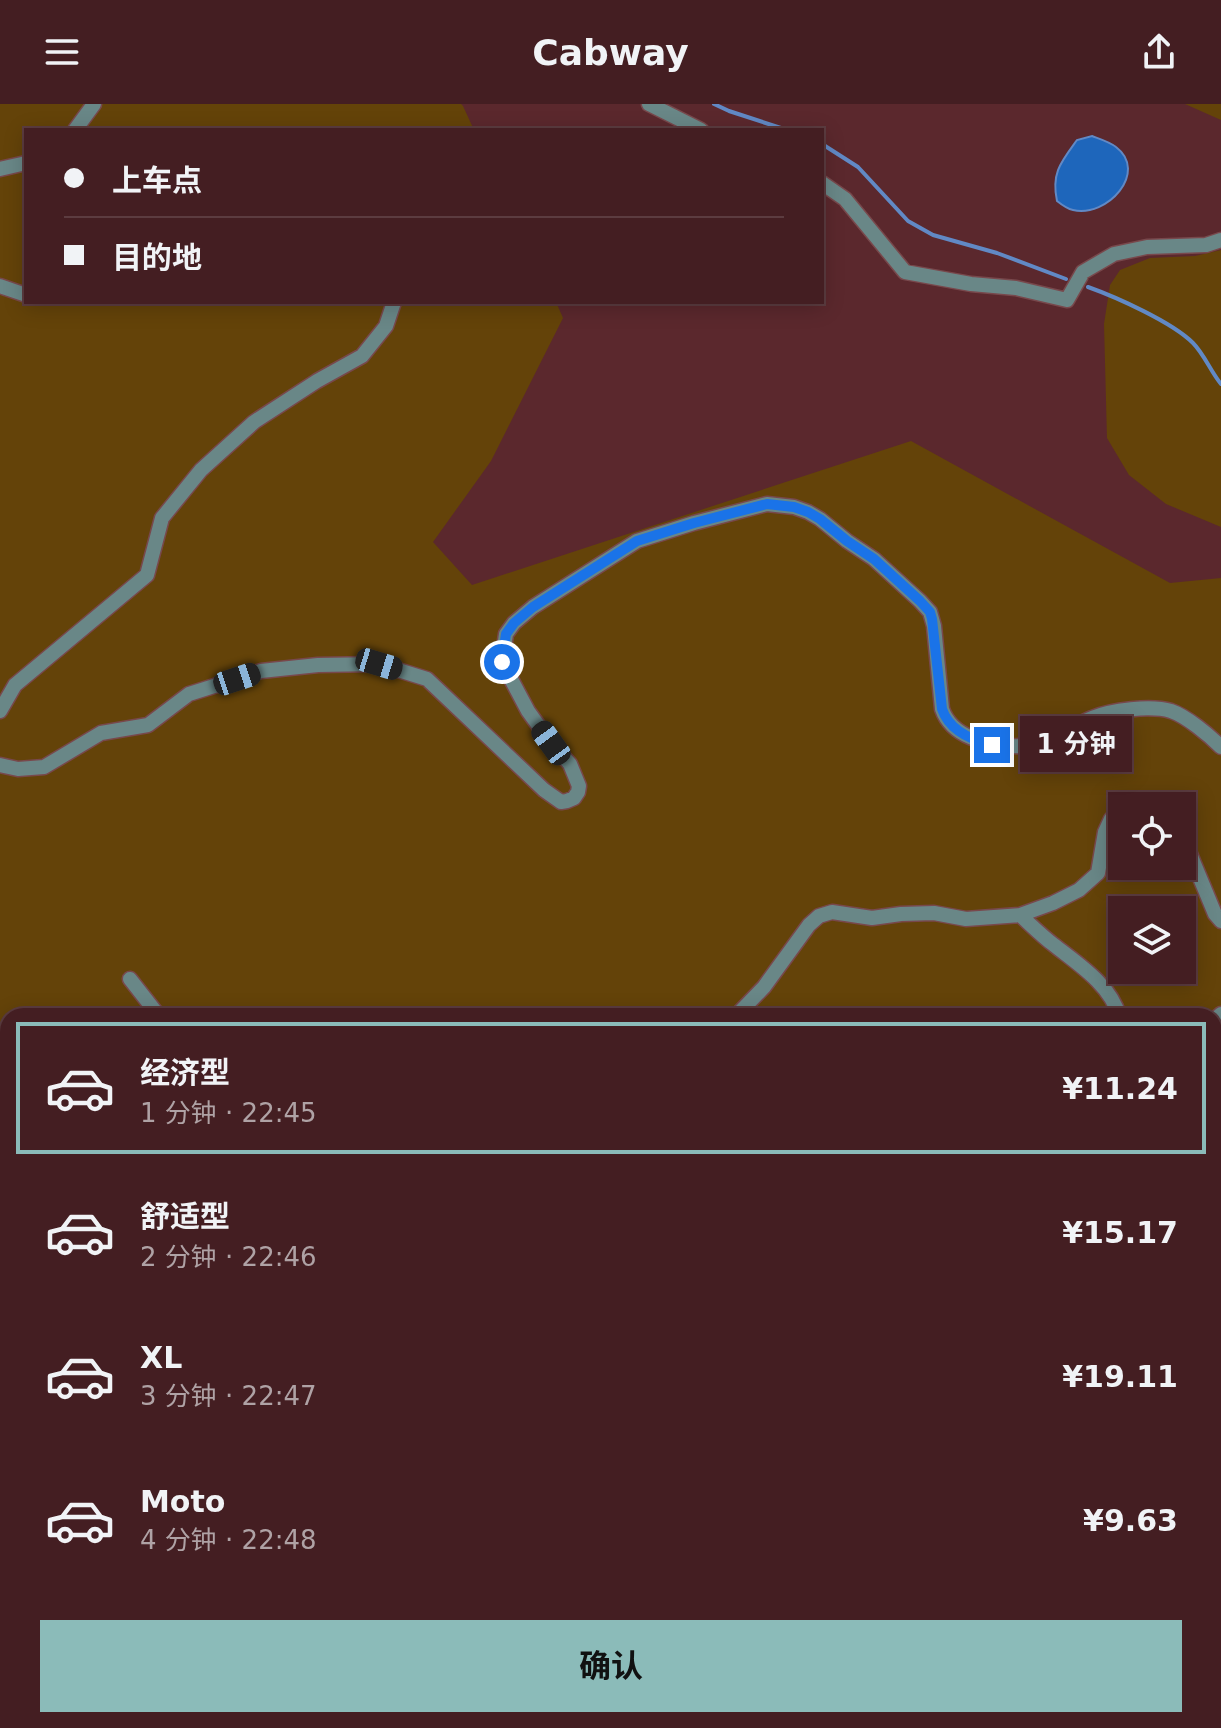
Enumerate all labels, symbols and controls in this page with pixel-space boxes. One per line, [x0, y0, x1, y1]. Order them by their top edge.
icon: menu [40, 30, 84, 74]
icon: share [1137, 30, 1181, 74]
text: Cabway [532, 32, 689, 73]
text: 上车点 [112, 163, 202, 198]
text: 目的地 [112, 240, 202, 275]
route start [484, 644, 520, 680]
car [353, 646, 405, 682]
car [210, 660, 264, 698]
car [527, 717, 575, 769]
callout: 1 分钟 [1020, 717, 1132, 773]
route end [974, 727, 1010, 763]
text: 1 分钟 [1036, 729, 1116, 759]
map controls [1108, 792, 1196, 984]
button: locate [1108, 792, 1196, 880]
button: layers [1108, 896, 1196, 984]
icon: car [44, 1052, 116, 1124]
text: 经济型 [140, 1055, 230, 1090]
text: ¥11.24 [1062, 1071, 1178, 1106]
text: 1 分钟 · 22:45 [140, 1098, 317, 1128]
icon: car [44, 1196, 116, 1268]
text: 舒适型 [140, 1199, 230, 1234]
text: ¥15.17 [1062, 1215, 1178, 1250]
text: 2 分钟 · 22:46 [140, 1242, 317, 1272]
icon: car [44, 1340, 116, 1412]
text: XL [140, 1340, 182, 1375]
text: ¥19.11 [1062, 1359, 1178, 1394]
text: 3 分钟 · 22:47 [140, 1381, 317, 1411]
icon: car [44, 1484, 116, 1556]
text: Moto [140, 1484, 225, 1519]
text: ¥9.63 [1083, 1503, 1178, 1538]
text: 4 分钟 · 22:48 [140, 1525, 317, 1555]
button: 确认 [40, 1620, 1182, 1712]

